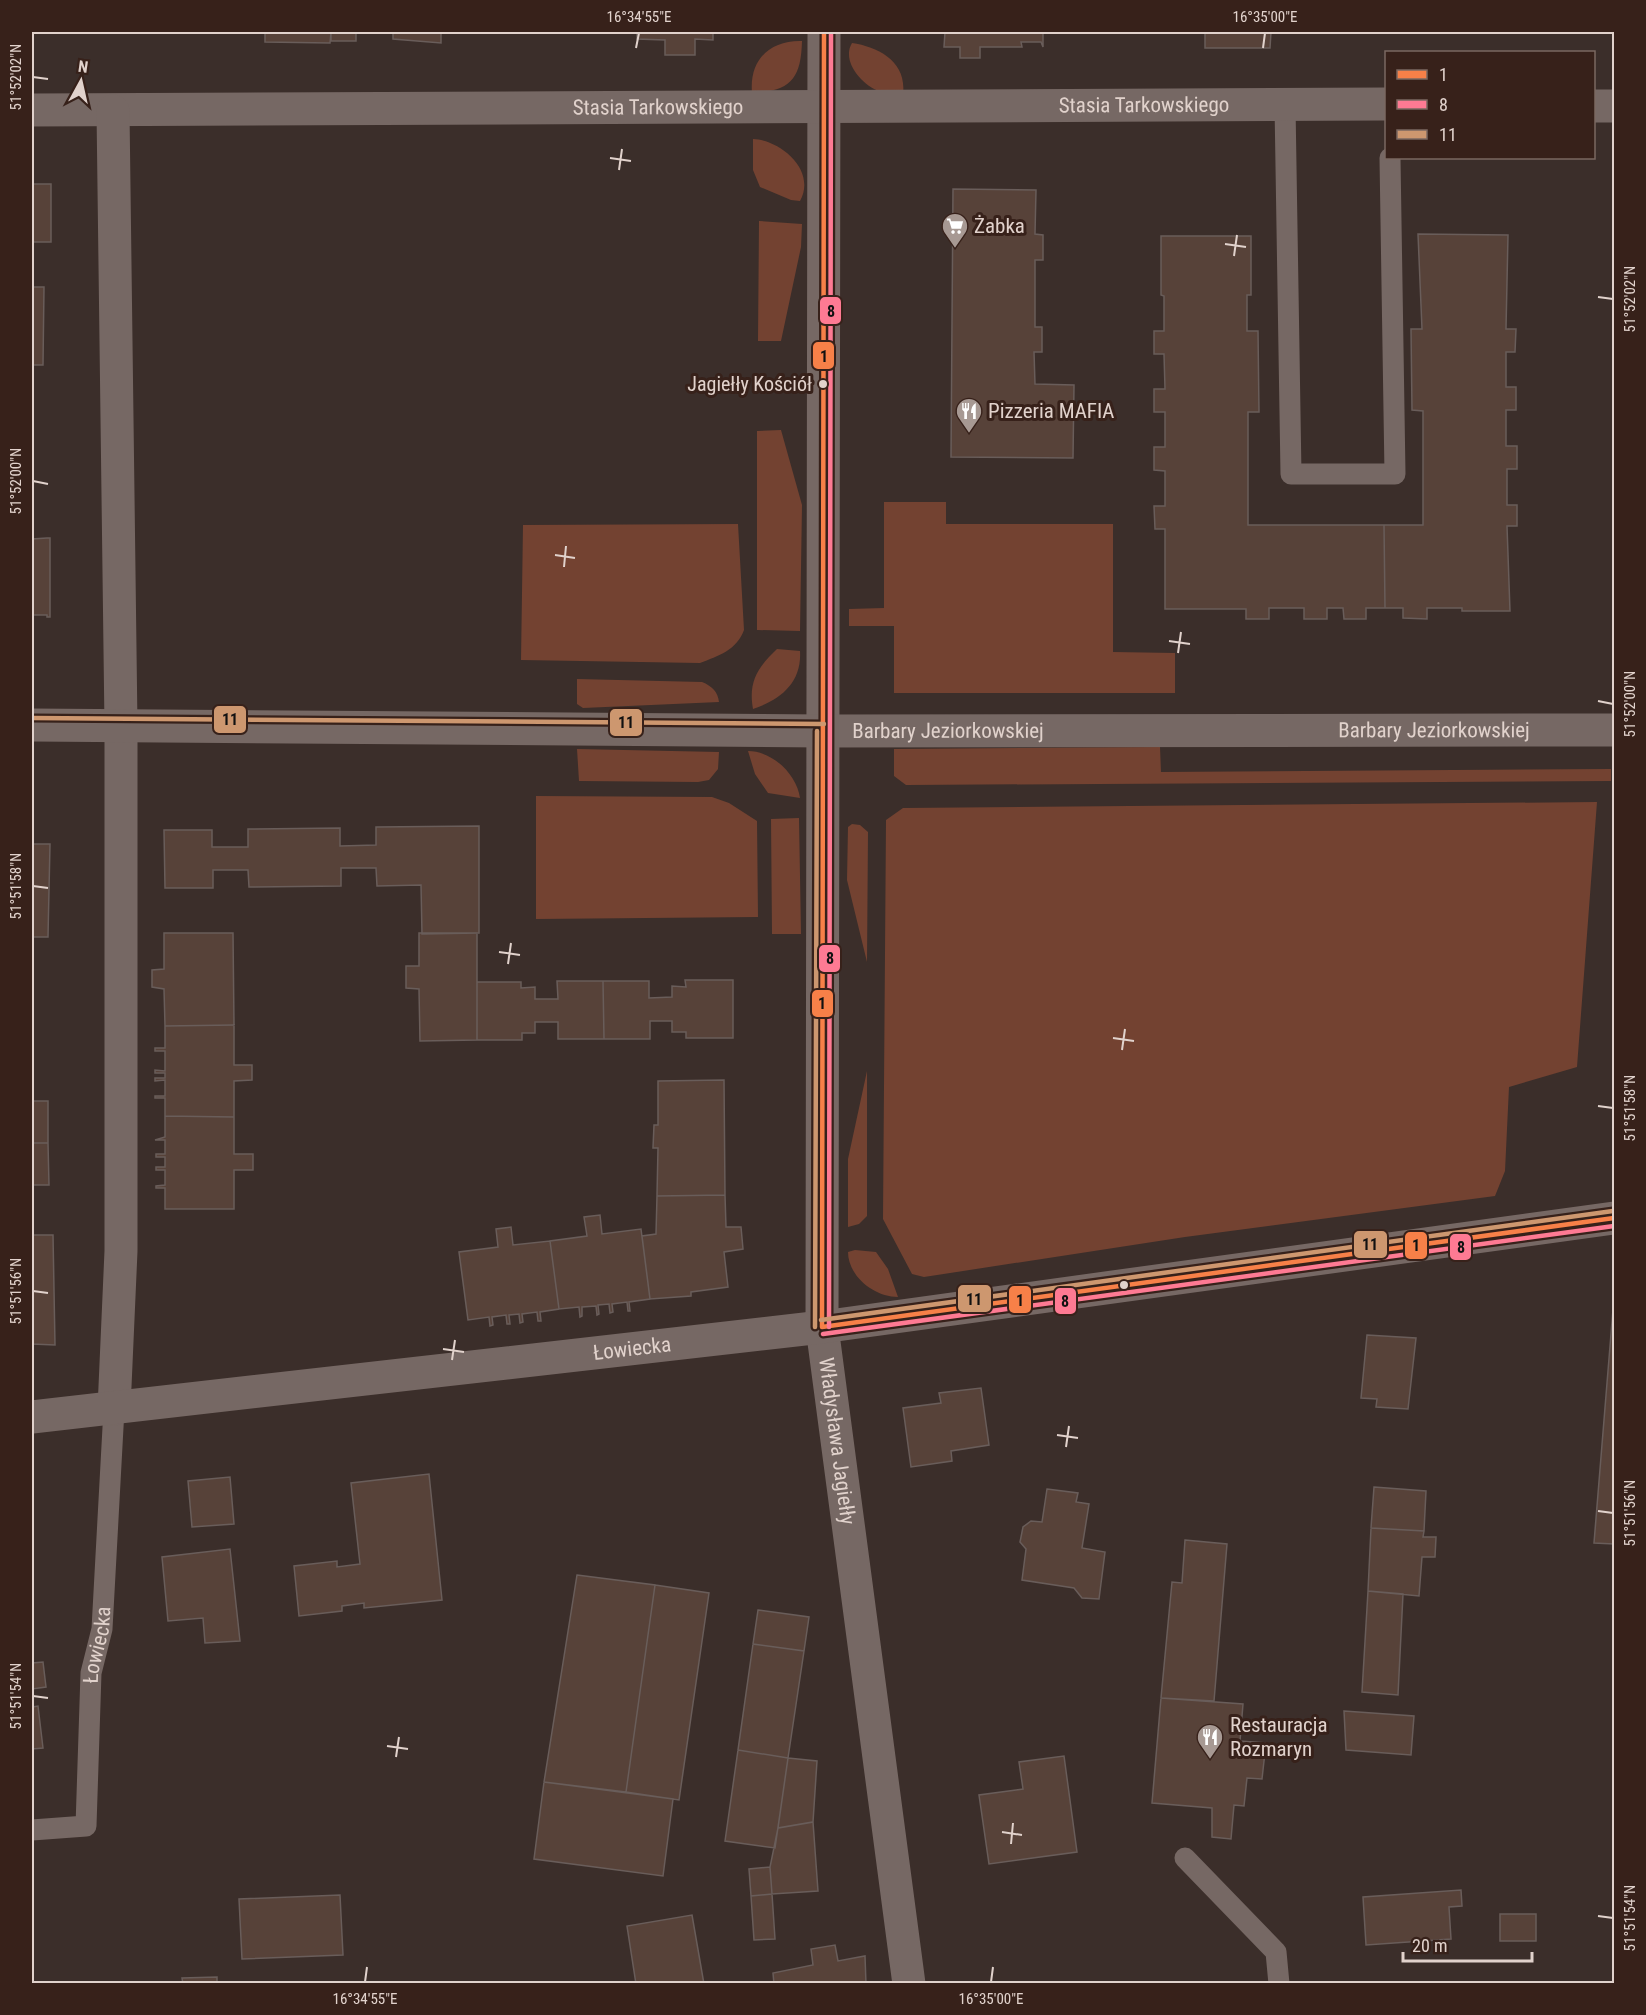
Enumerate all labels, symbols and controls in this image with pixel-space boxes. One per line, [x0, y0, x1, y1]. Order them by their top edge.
text: 16°34'55"E [607, 8, 671, 26]
text: 16°35'00"E [1233, 8, 1297, 26]
text: 51°52'02"N [7, 44, 25, 110]
north arrow [51, 51, 111, 111]
legend [1385, 51, 1595, 159]
text: N [77, 57, 89, 77]
text: 1 [1439, 64, 1448, 85]
street label: Stasia Tarkowskiego [1059, 93, 1229, 117]
text: 8 [1439, 94, 1448, 115]
street label: Stasia Tarkowskiego [573, 95, 743, 120]
text: 11 [1439, 124, 1457, 145]
supermarket icon: Żabka [940, 211, 970, 249]
place label: Żabka [974, 214, 1025, 238]
text: 51°52'02"N [1621, 266, 1639, 332]
line badge: 8 [819, 296, 842, 325]
text: 8 [827, 302, 835, 321]
line badge: 1 [812, 341, 835, 370]
text: 1 [820, 347, 828, 366]
place label: Jagiełły Kościół [687, 372, 812, 396]
marker: Jagiełły Kościół [817, 378, 829, 390]
restaurant icon: Pizzeria MAFIA [954, 396, 984, 434]
place label: Pizzeria MAFIA [988, 399, 1114, 423]
text: 51°52'00"N [7, 448, 25, 514]
text: 51°52'00"N [1621, 671, 1639, 737]
line badge: 11 [213, 705, 247, 734]
line badge: 11 [609, 708, 643, 737]
text: 11 [222, 710, 238, 729]
text: 11 [618, 713, 634, 732]
street label: Barbary Jeziorkowskiej [1338, 718, 1530, 742]
street label: Barbary Jeziorkowskiej [852, 719, 1044, 743]
text: 51°51'58"N [7, 853, 25, 919]
line badge: 8 [818, 944, 841, 973]
text: 8 [826, 949, 834, 968]
line badge: 1 [811, 989, 834, 1018]
text: 1 [818, 994, 826, 1013]
text: 51°51'58"N [1621, 1075, 1639, 1141]
line badge: 11 [1353, 1230, 1388, 1259]
line badge: 1 [1404, 1231, 1428, 1260]
line badge: 8 [1449, 1233, 1472, 1261]
text: 11 [1362, 1235, 1378, 1254]
text: 1 [1412, 1236, 1420, 1255]
text: 8 [1457, 1238, 1465, 1257]
text: 51°51'56"N [7, 1258, 25, 1324]
unlabelled marker [1118, 1279, 1130, 1291]
line badge: 11 [957, 1284, 992, 1313]
line badge: 1 [1008, 1285, 1032, 1314]
line badge: 8 [1054, 1287, 1077, 1315]
text: 11 [966, 1290, 982, 1309]
text: 1 [1016, 1291, 1024, 1310]
text: 8 [1061, 1292, 1069, 1311]
street label: Łowiecka [592, 1332, 672, 1365]
street label: Władysława Jagiełły [814, 1356, 860, 1526]
text: 51°51'56"N [1621, 1480, 1639, 1546]
street label: Łowiecka [79, 1606, 115, 1684]
text: 51°51'54"N [7, 1663, 25, 1729]
place label: Restauracja Rozmaryn [1230, 1713, 1328, 1761]
restaurant icon: Restauracja Rozmaryn [1195, 1722, 1225, 1760]
text: 51°51'54"N [1621, 1885, 1639, 1951]
scale bar [1403, 1925, 1532, 1963]
text: 20 m [1412, 1935, 1447, 1956]
text: 16°34'55"E [333, 1990, 397, 2008]
text: 16°35'00"E [959, 1990, 1023, 2008]

